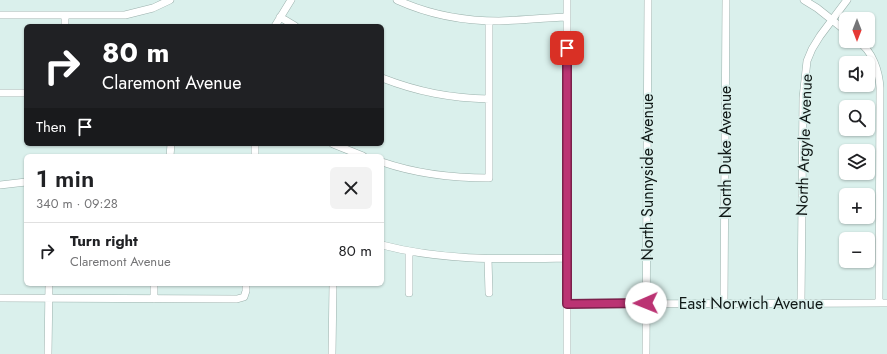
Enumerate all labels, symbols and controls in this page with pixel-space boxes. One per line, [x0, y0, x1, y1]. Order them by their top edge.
north arrow [839, 12, 875, 48]
map controls [839, 12, 875, 268]
pin [550, 31, 584, 65]
text: 80 m [102, 32, 169, 73]
icon: arrive [556, 37, 578, 59]
icon: right [36, 40, 88, 92]
button: sound [839, 56, 875, 92]
text: Claremont Avenue [102, 70, 241, 96]
street label: North Argyle Avenue [790, 74, 818, 216]
street label: North Duke Avenue [714, 86, 737, 218]
street label: North Sunnyside Avenue [636, 93, 659, 261]
button: search [839, 100, 875, 136]
text: Then [36, 116, 66, 138]
icon: arrive [74, 116, 96, 138]
button: layers [839, 144, 875, 180]
text: 1 min [36, 161, 94, 196]
button: close [330, 167, 372, 209]
button: + [839, 188, 875, 224]
text: 340 m · 09:28 [36, 194, 118, 213]
text: Turn right [70, 230, 138, 252]
button: − [839, 232, 875, 268]
icon: right [36, 240, 58, 262]
text: 80 m [339, 240, 372, 262]
text: Claremont Avenue [70, 252, 171, 271]
position arrow [625, 282, 667, 324]
street label: East Norwich Avenue [679, 292, 823, 315]

